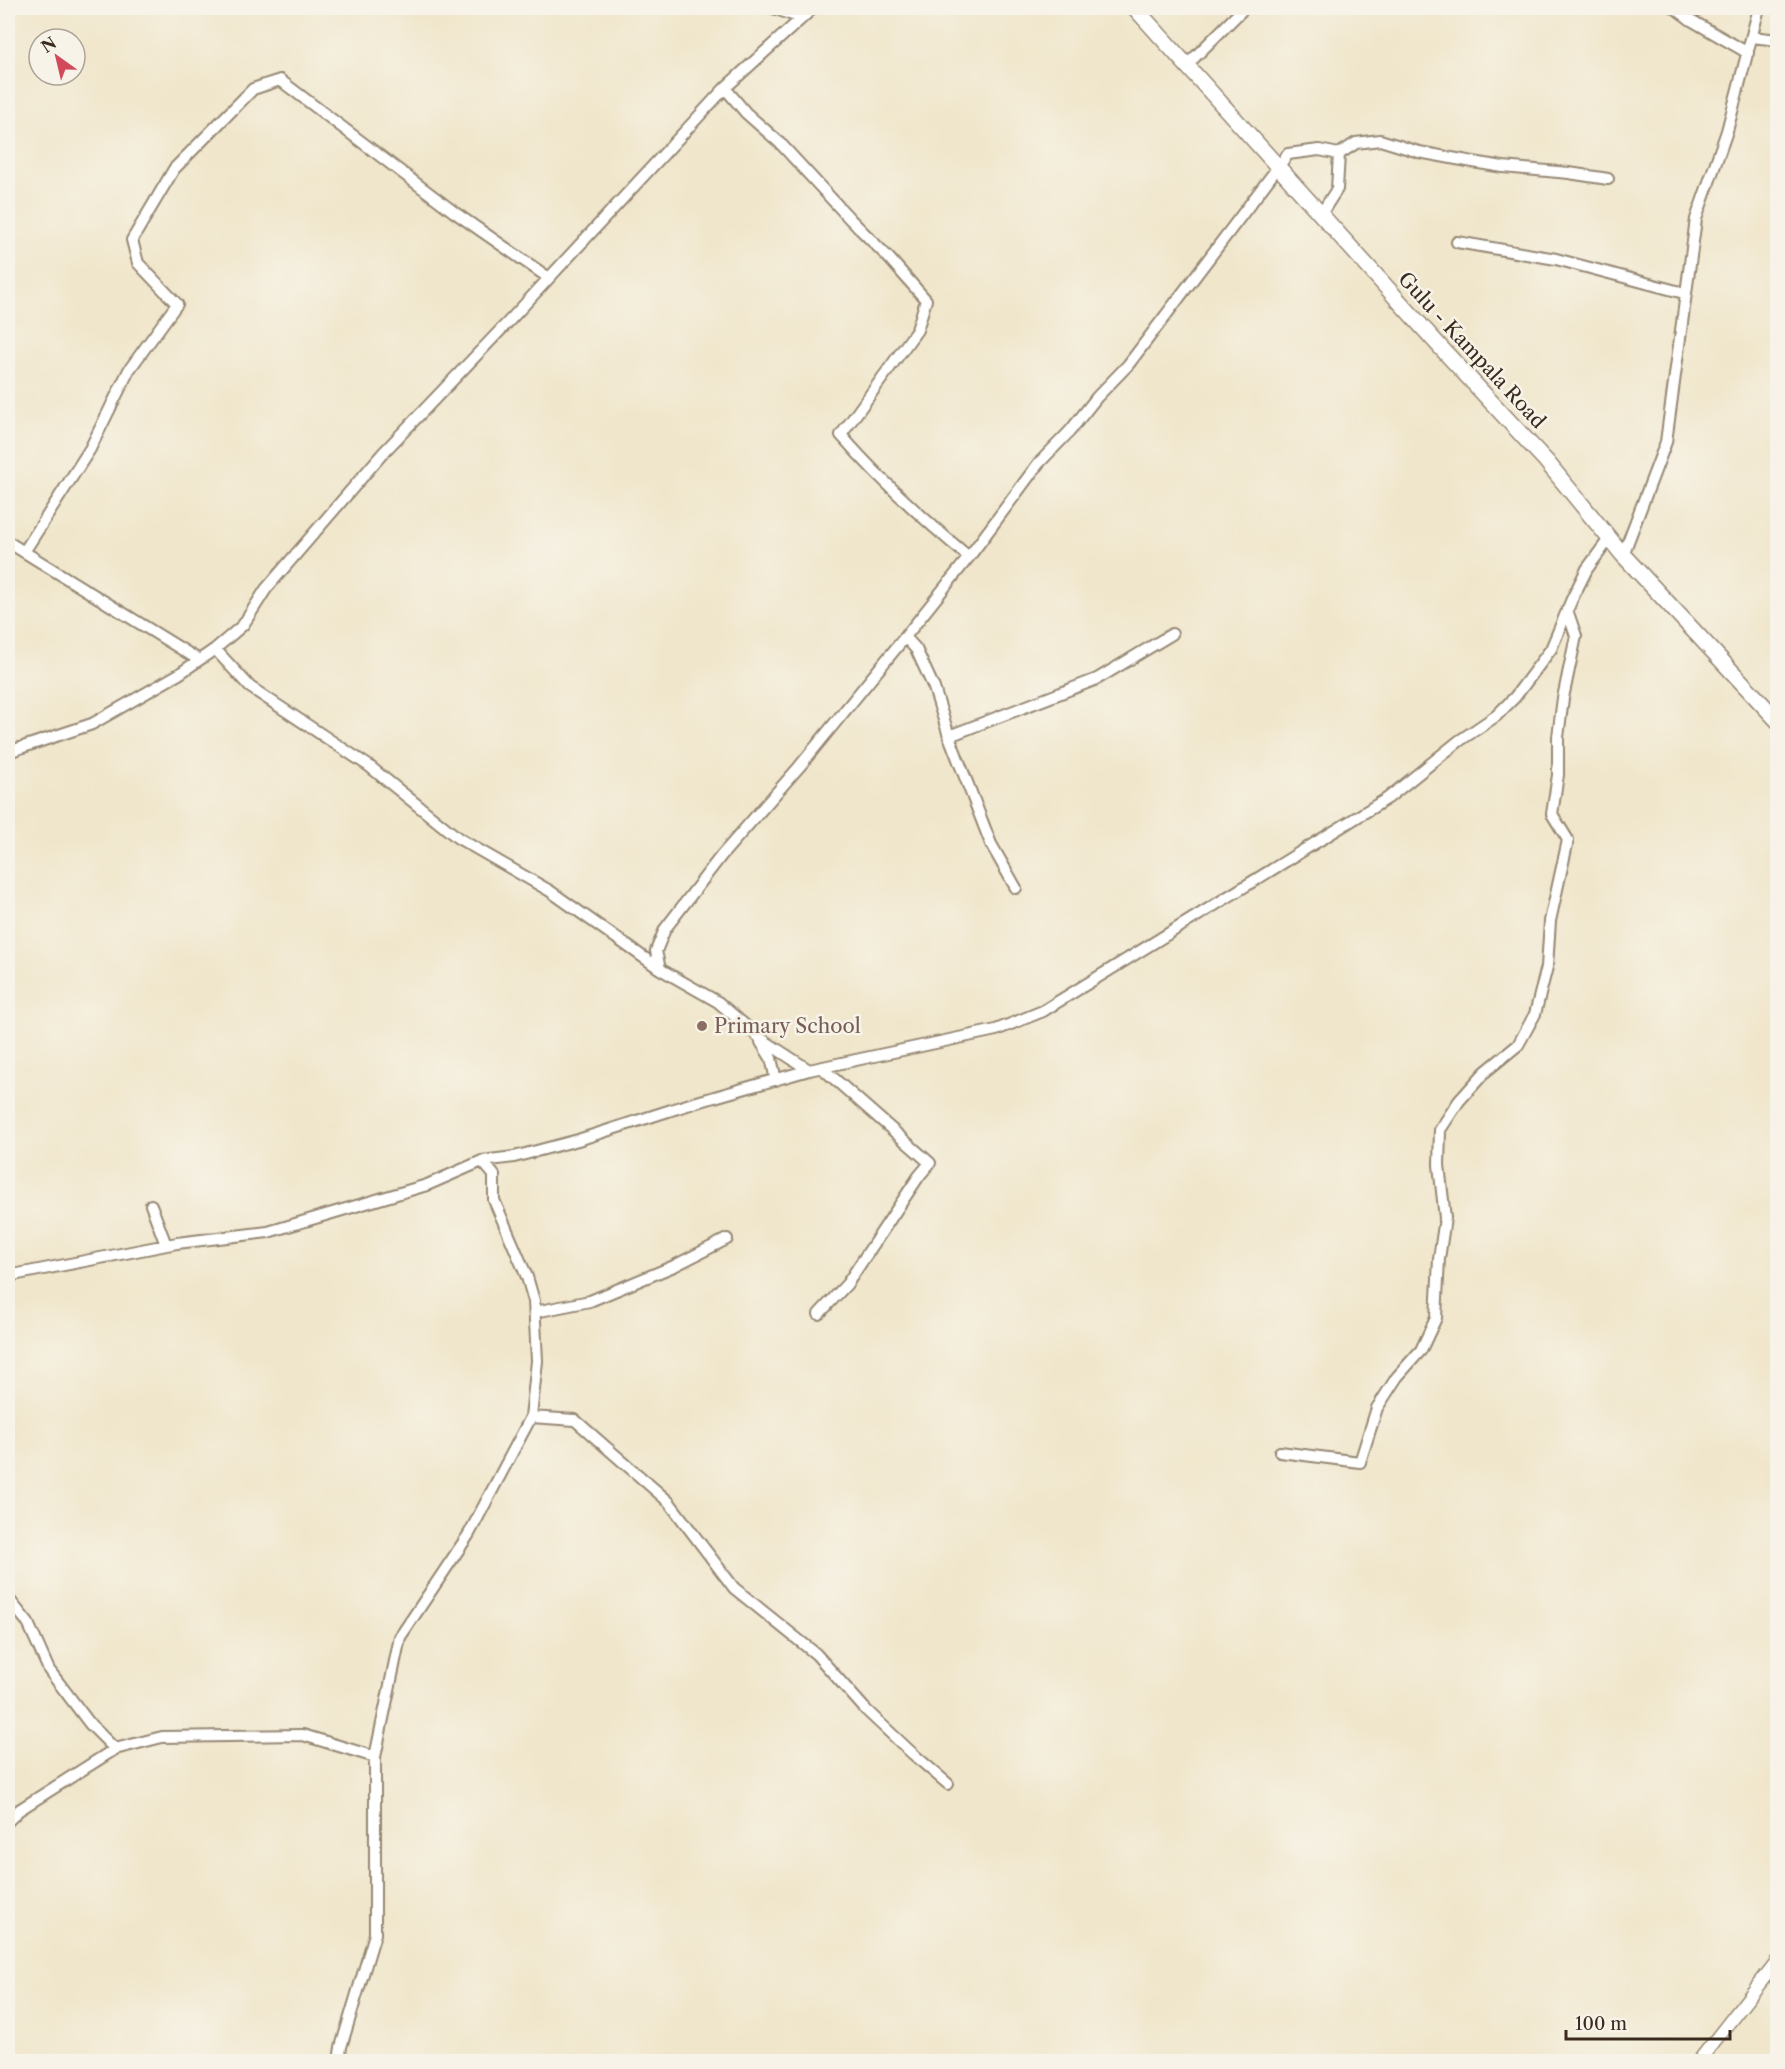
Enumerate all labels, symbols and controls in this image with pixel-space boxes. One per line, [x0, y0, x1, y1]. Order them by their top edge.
north arrow [27, 27, 87, 87]
text: N [37, 32, 60, 57]
street label: Gulu - Kampala Road [1393, 267, 1551, 433]
place label: Primary School [714, 1014, 861, 1038]
marker: Primary School [695, 1019, 709, 1033]
scale bar [1566, 2003, 1730, 2041]
text: 100 m [1575, 2013, 1627, 2035]

